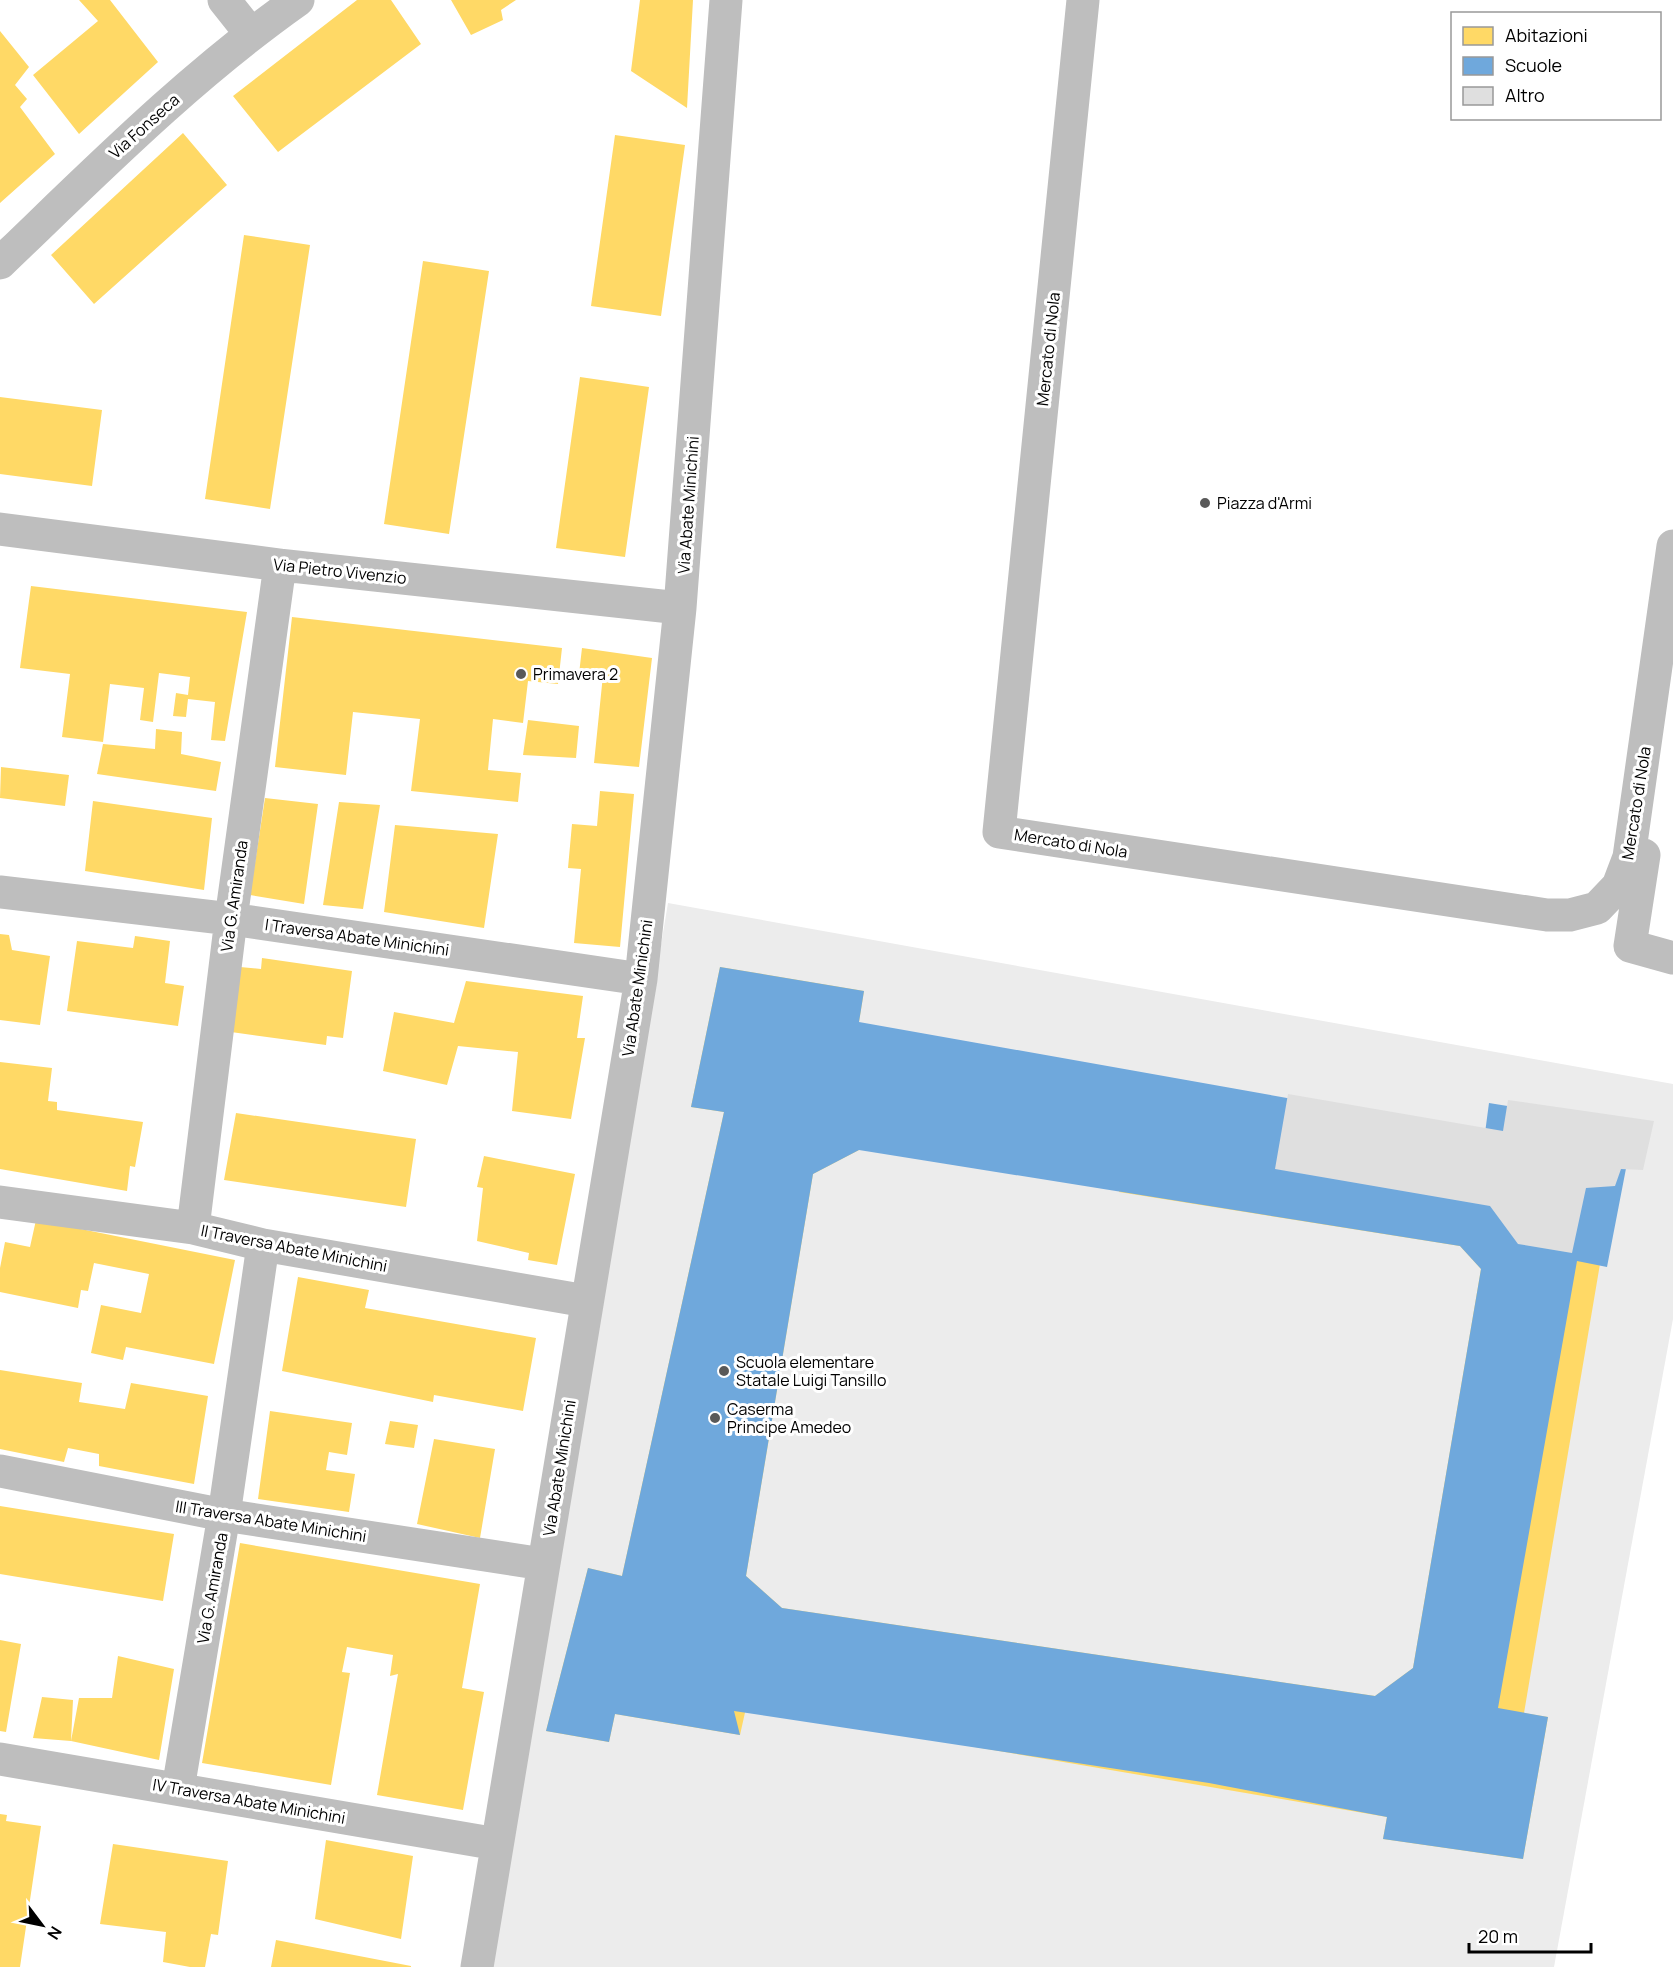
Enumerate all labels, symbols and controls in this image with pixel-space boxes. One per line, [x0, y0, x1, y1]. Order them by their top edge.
legend [1451, 12, 1661, 120]
text: Abitazioni [1505, 23, 1588, 47]
text: Scuole [1505, 53, 1562, 77]
text: Altro [1505, 83, 1545, 107]
street label: Via Fonseca [104, 89, 184, 163]
street label: Mercato di Nola [1031, 291, 1065, 407]
street label: Via Abate Minichini [672, 435, 704, 575]
place label: Piazza d'Armi [1217, 492, 1312, 514]
marker: Piazza d'Armi [1198, 496, 1212, 510]
street label: Via Pietro Vivenzio [272, 553, 408, 589]
place label: Primavera 2 [533, 663, 618, 685]
marker: Primavera 2 [514, 667, 528, 681]
street label: Mercato di Nola [1616, 745, 1656, 861]
street label: Mercato di Nola [1013, 823, 1129, 863]
street label: Via G. Amiranda [215, 839, 253, 953]
street label: I Traversa Abate Minichini [264, 913, 450, 961]
street label: Via Abate Minichini [616, 918, 658, 1058]
street label: II Traversa Abate Minichini [199, 1219, 389, 1277]
place label: Scuola elementare Statale Luigi Tansillo [736, 1351, 886, 1391]
marker: Scuola elementare Statale Luigi Tansillo [717, 1364, 731, 1378]
street label: Via Abate Minichini [537, 1398, 581, 1538]
place label: Caserma Principe Amedeo [727, 1398, 851, 1438]
marker: Caserma Principe Amedeo [708, 1411, 722, 1425]
street label: III Traversa Abate Minichini [174, 1495, 368, 1547]
street label: Via G. Amiranda [191, 1531, 233, 1645]
street label: IV Traversa Abate Minichini [151, 1773, 347, 1829]
north arrow [12, 1895, 72, 1955]
scale bar [1469, 1916, 1590, 1954]
text: N [42, 1922, 67, 1944]
text: 20 m [1478, 1924, 1518, 1948]

